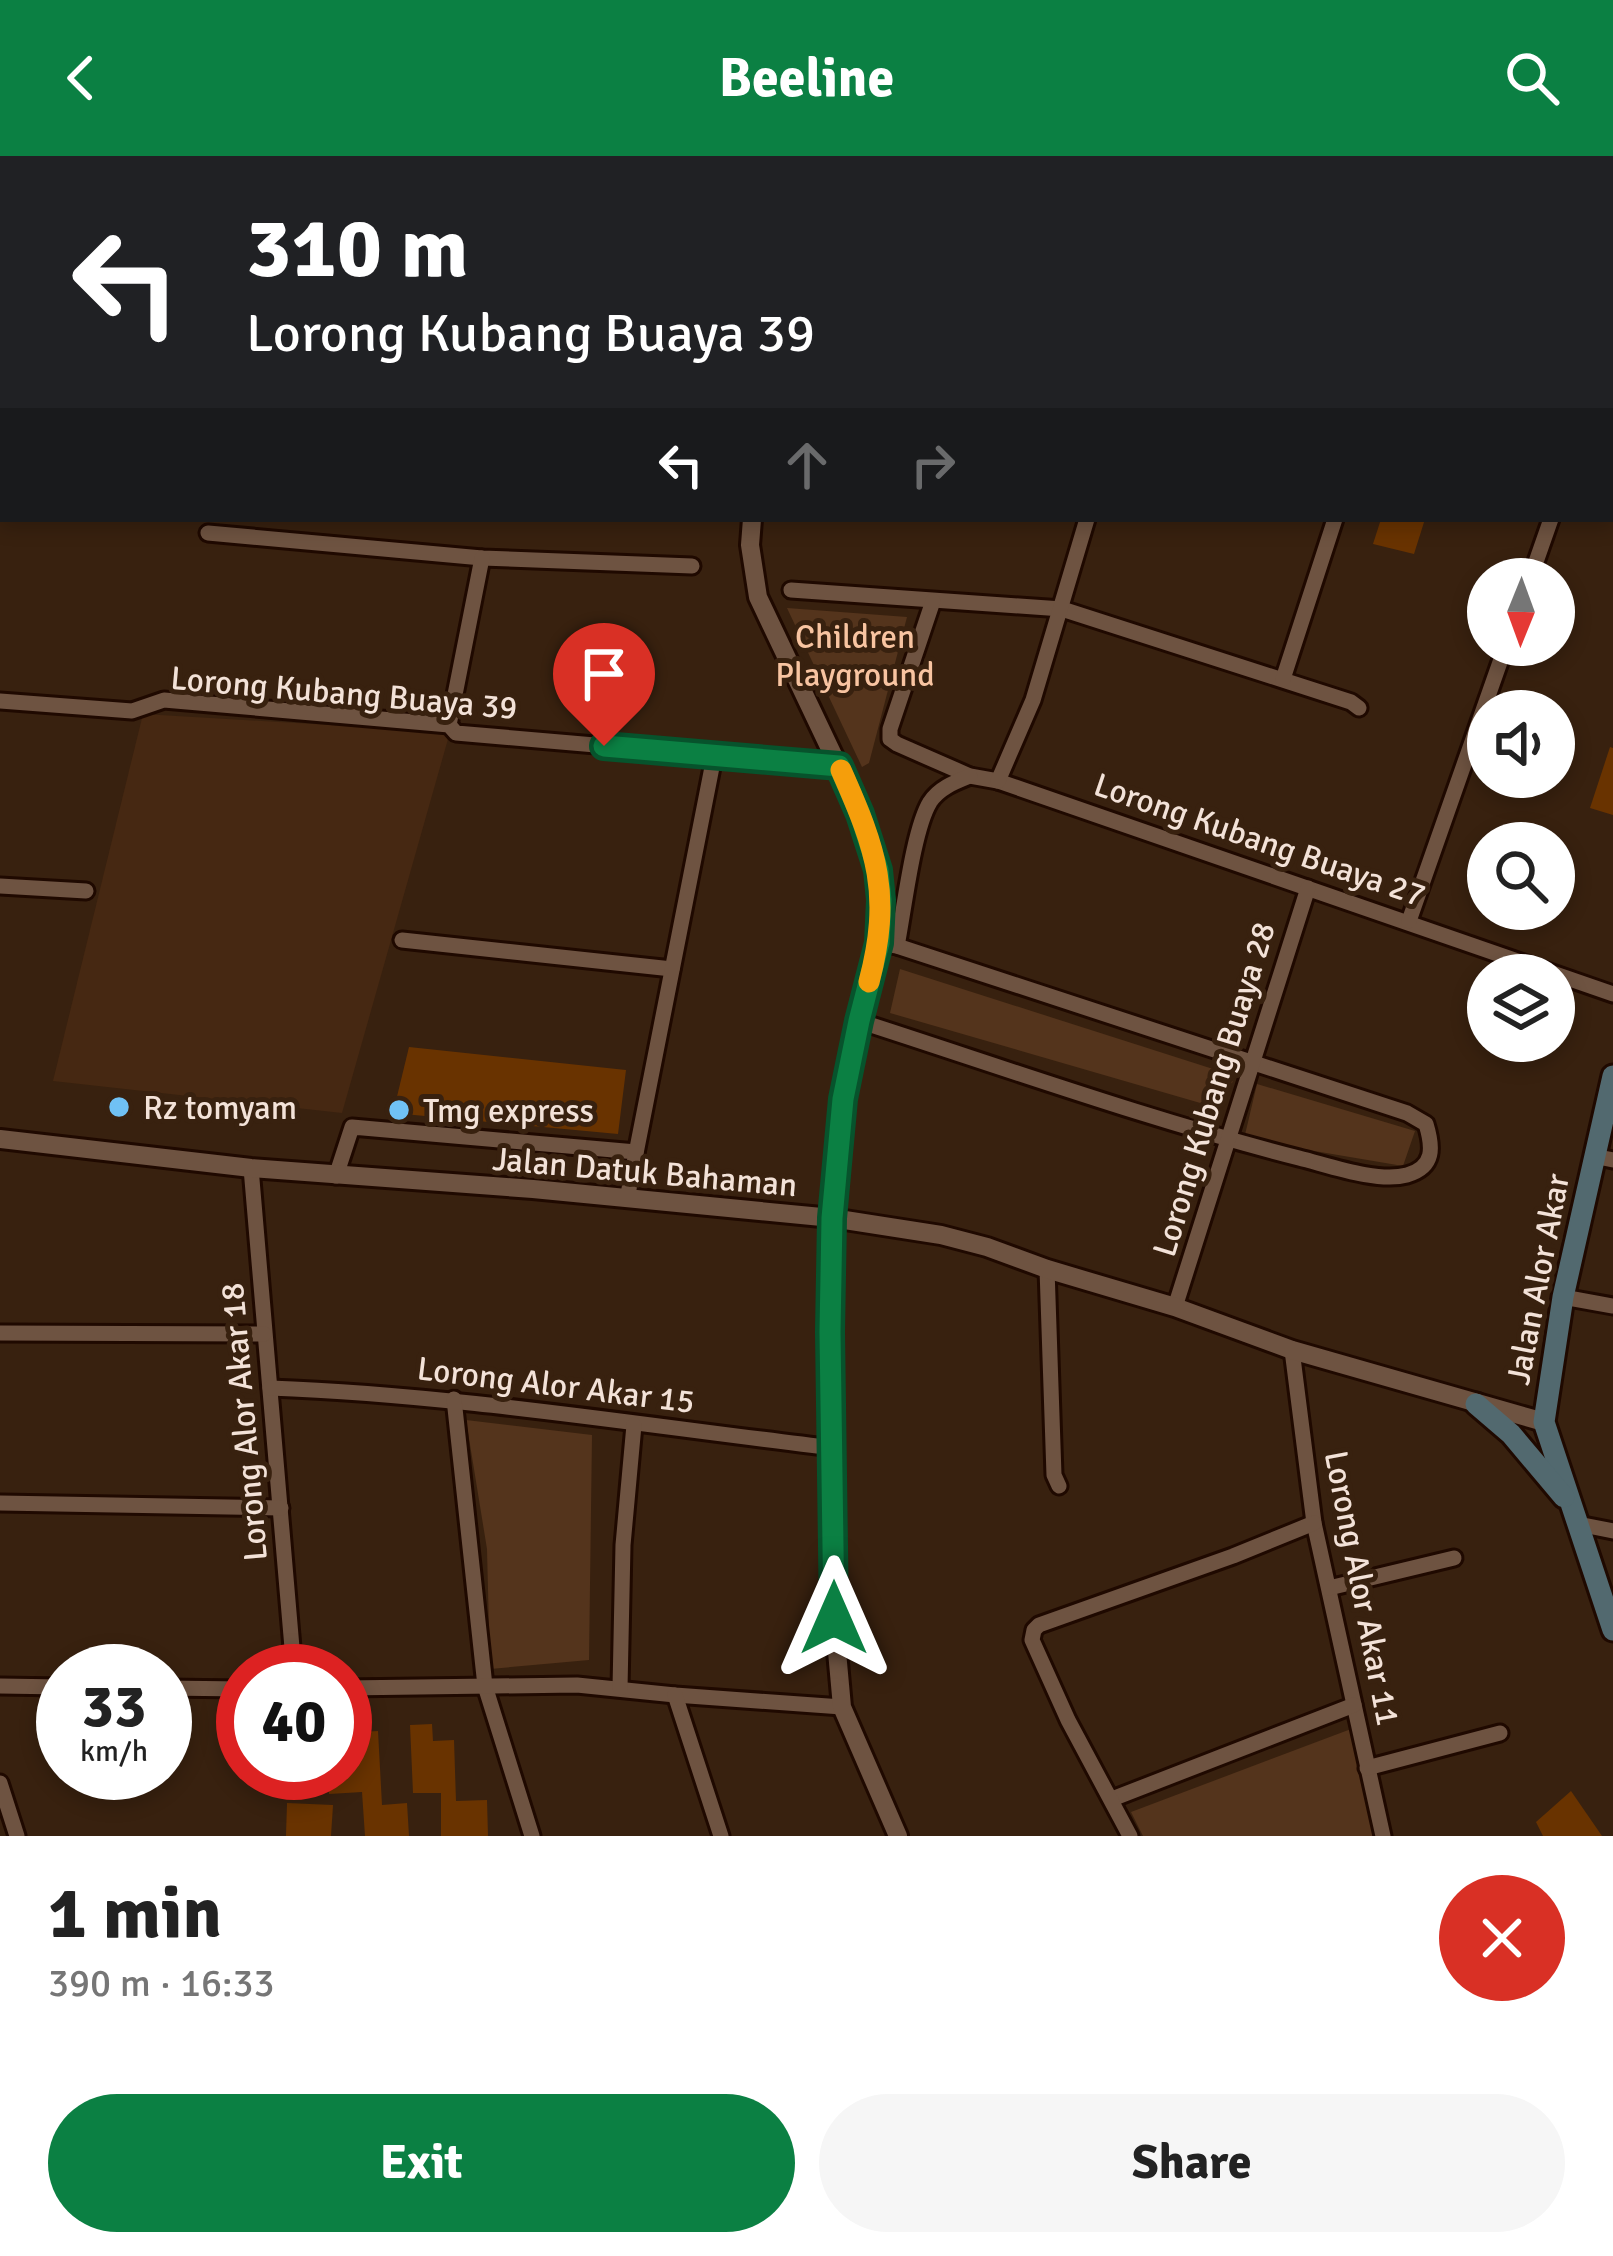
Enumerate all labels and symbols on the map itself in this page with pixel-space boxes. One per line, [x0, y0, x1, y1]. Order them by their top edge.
north arrow [1467, 558, 1575, 666]
park label: Children Playground [775, 617, 935, 696]
pin [553, 623, 655, 746]
street label: Lorong Kubang Buaya 39 [169, 658, 519, 729]
street label: Lorong Kubang Buaya 27 [1088, 764, 1431, 916]
street label: Lorong Kubang Buaya 28 [1144, 917, 1285, 1262]
place label: Rz tomyam [143, 1088, 297, 1129]
place label: Tmg express [423, 1091, 594, 1132]
marker: Rz tomyam [106, 1094, 132, 1120]
marker: Tmg express [386, 1097, 412, 1123]
street label: Jalan Datuk Bahaman [491, 1139, 799, 1206]
street label: Jalan Alor Akar [1498, 1170, 1579, 1388]
street label: Lorong Alor Akar 18 [212, 1281, 277, 1563]
street label: Lorong Alor Akar 15 [415, 1348, 697, 1423]
street label: Lorong Alor Akar 11 [1315, 1447, 1408, 1729]
position arrow [771, 1555, 897, 1681]
speed limit sign: 40 [216, 1644, 372, 1800]

